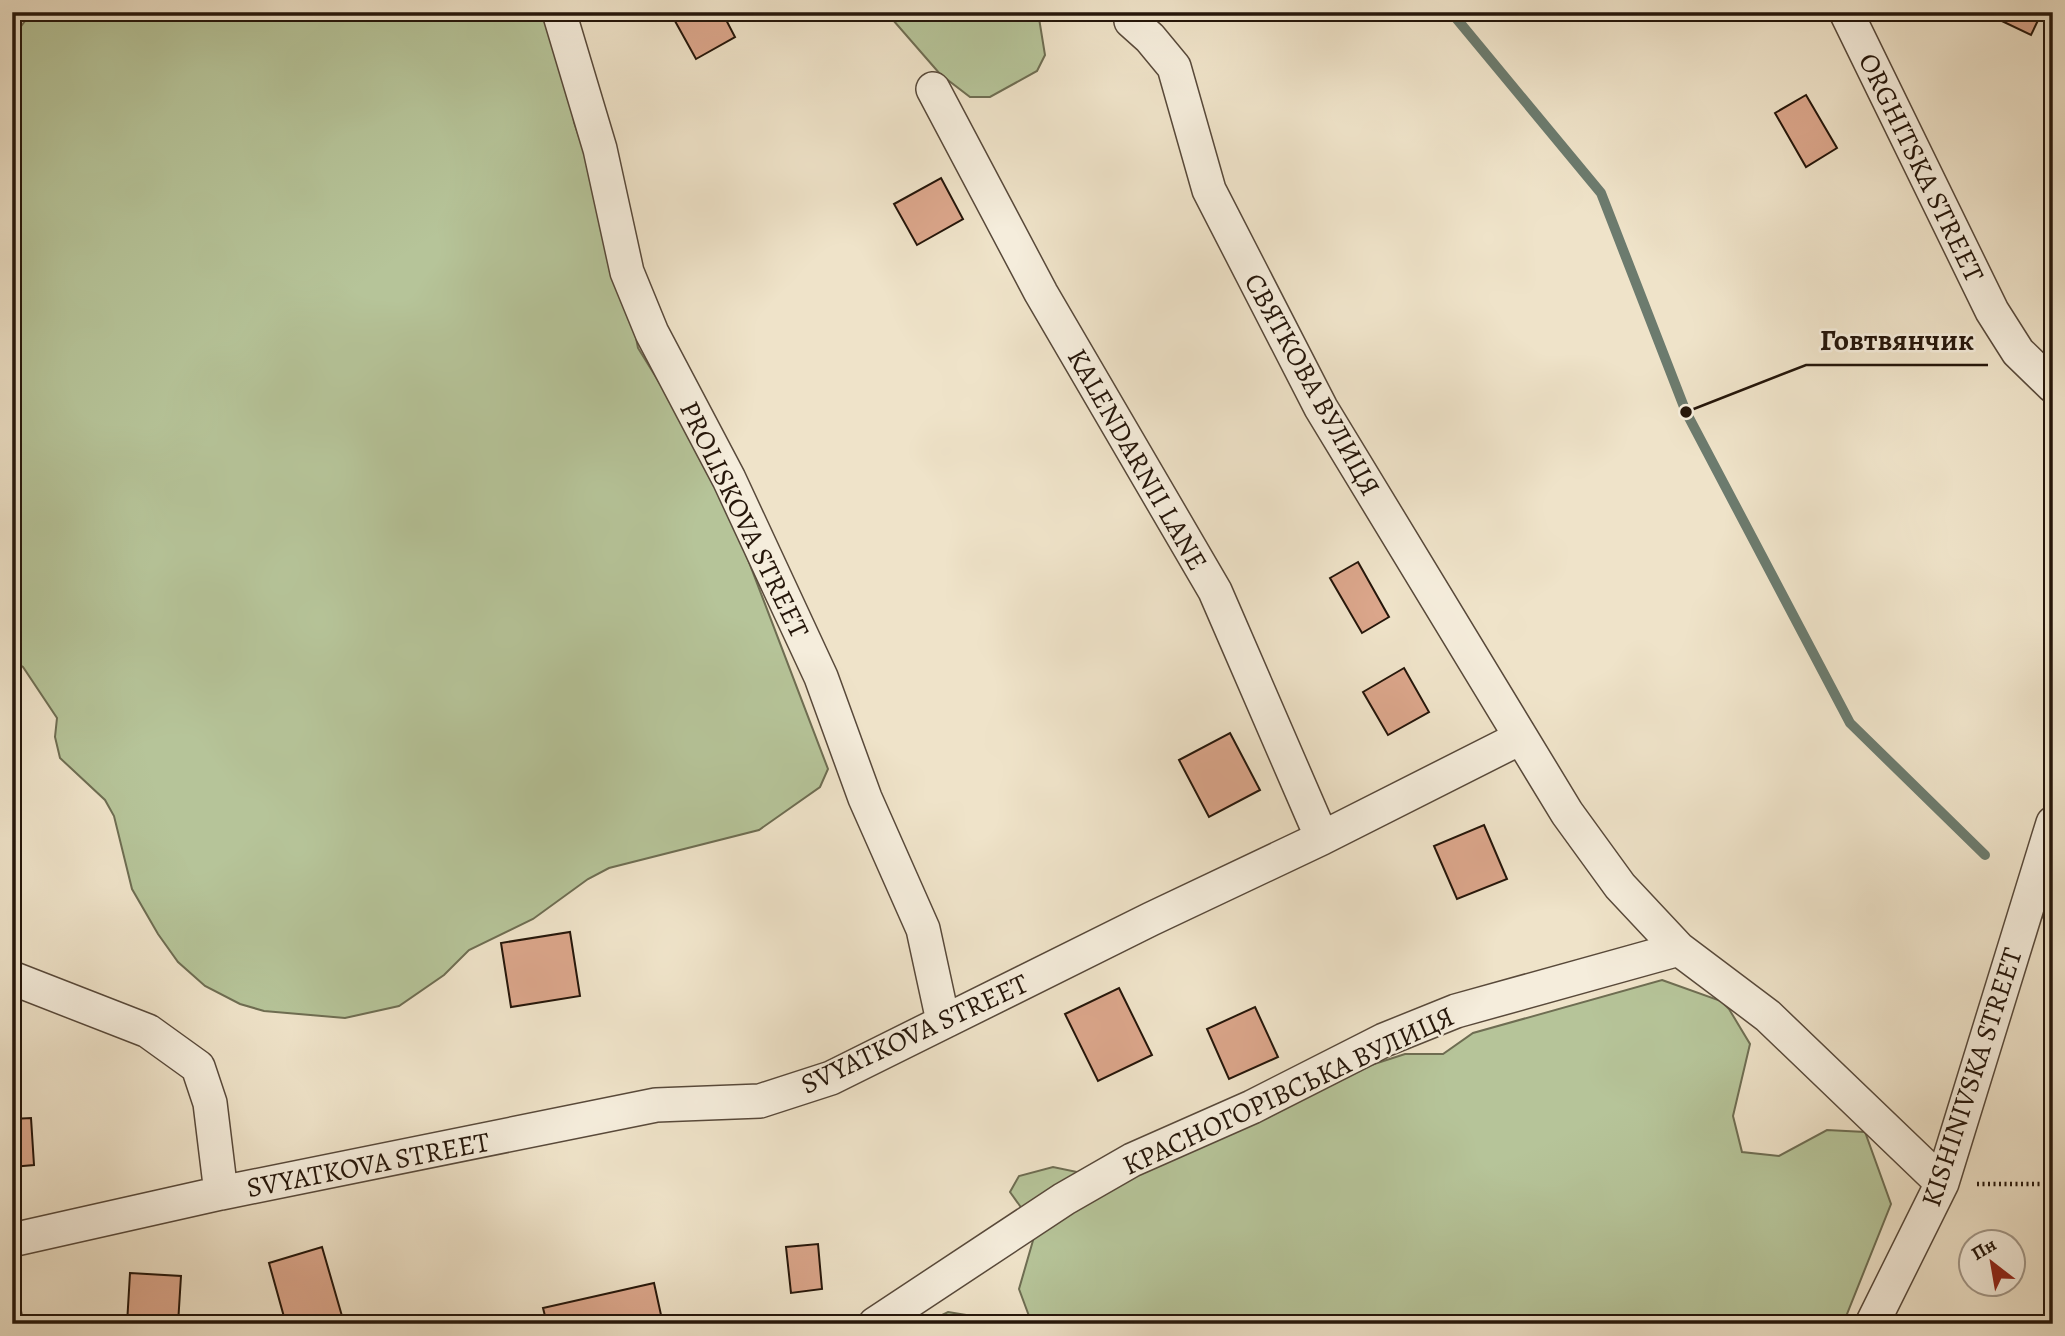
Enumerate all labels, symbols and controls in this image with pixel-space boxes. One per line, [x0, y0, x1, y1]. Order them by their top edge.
street label: ORGHITSKA STREET [1849, 47, 1993, 288]
street label: СВЯТКОВА ВУЛИЦЯ [1235, 266, 1389, 503]
callout: Говтвянчик [1806, 314, 1988, 365]
text: Говтвянчик [1820, 320, 1974, 360]
street label: KALENDARNII LANE [1058, 342, 1216, 577]
street label: PROLISKOVA STREET [670, 395, 818, 644]
street label: KISHINIVSKA STREET [1912, 943, 2032, 1212]
street label: SVYATKOVA STREET [795, 965, 1034, 1103]
street label: КРАСНОГОРІВСЬКА ВУЛИЦЯ [1116, 997, 1460, 1185]
street label: SVYATKOVA STREET [243, 1123, 493, 1207]
north arrow [1956, 1228, 2026, 1298]
text: Пн [1966, 1232, 2001, 1267]

